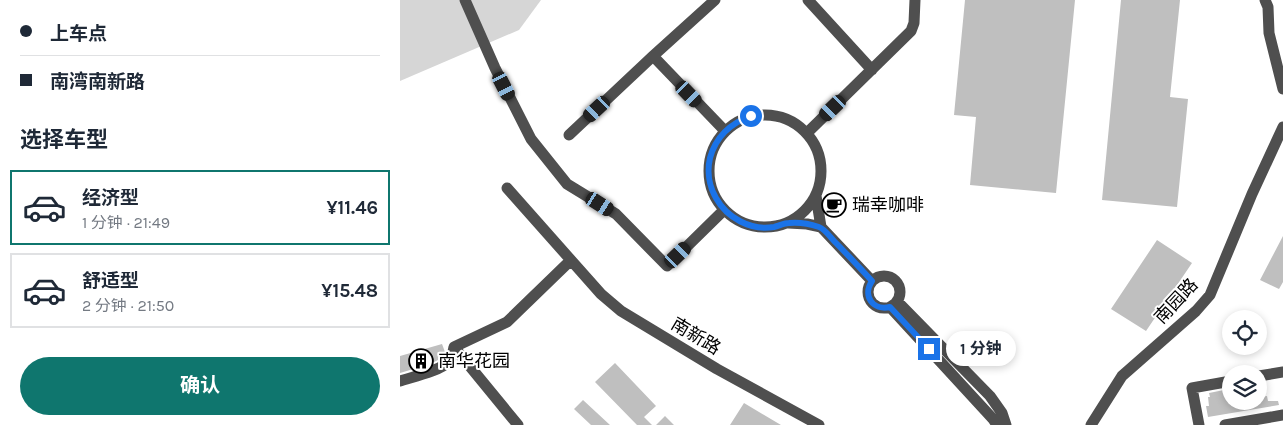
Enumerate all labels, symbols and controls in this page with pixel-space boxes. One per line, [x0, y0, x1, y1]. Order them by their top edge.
text: 上车点 [50, 23, 107, 45]
car [490, 69, 517, 103]
text: 南湾南新路 [50, 71, 145, 93]
car [673, 78, 704, 110]
car [817, 92, 849, 124]
car [580, 93, 613, 125]
route start [740, 105, 762, 127]
text: 选择车型 [20, 127, 108, 153]
icon: car [22, 185, 67, 230]
text: 经济型 [82, 187, 139, 209]
car [583, 190, 616, 218]
cafe icon: 瑞幸咖啡 [821, 192, 847, 218]
place label: 瑞幸咖啡 [852, 194, 924, 216]
text: ¥11.46 [326, 197, 378, 219]
text: 1 分钟 · 21:49 [82, 213, 170, 232]
car [662, 239, 694, 271]
icon: car [22, 268, 67, 313]
text: 舒适型 [82, 270, 139, 292]
street label: 南园路 [1150, 274, 1202, 328]
text: ¥15.48 [321, 280, 378, 302]
text: 2 分钟 · 21:50 [82, 296, 174, 315]
map controls [1222, 310, 1267, 410]
button: locate [1222, 310, 1267, 355]
street label: 南新路 [667, 313, 725, 359]
callout: 1 分钟 [946, 332, 1016, 366]
route end [918, 338, 940, 360]
text: 1 分钟 [960, 339, 1002, 358]
building icon: 南华花园 [408, 348, 434, 374]
place label: 南华花园 [438, 350, 510, 372]
button: 确认 [20, 357, 380, 415]
button: layers [1222, 365, 1267, 410]

